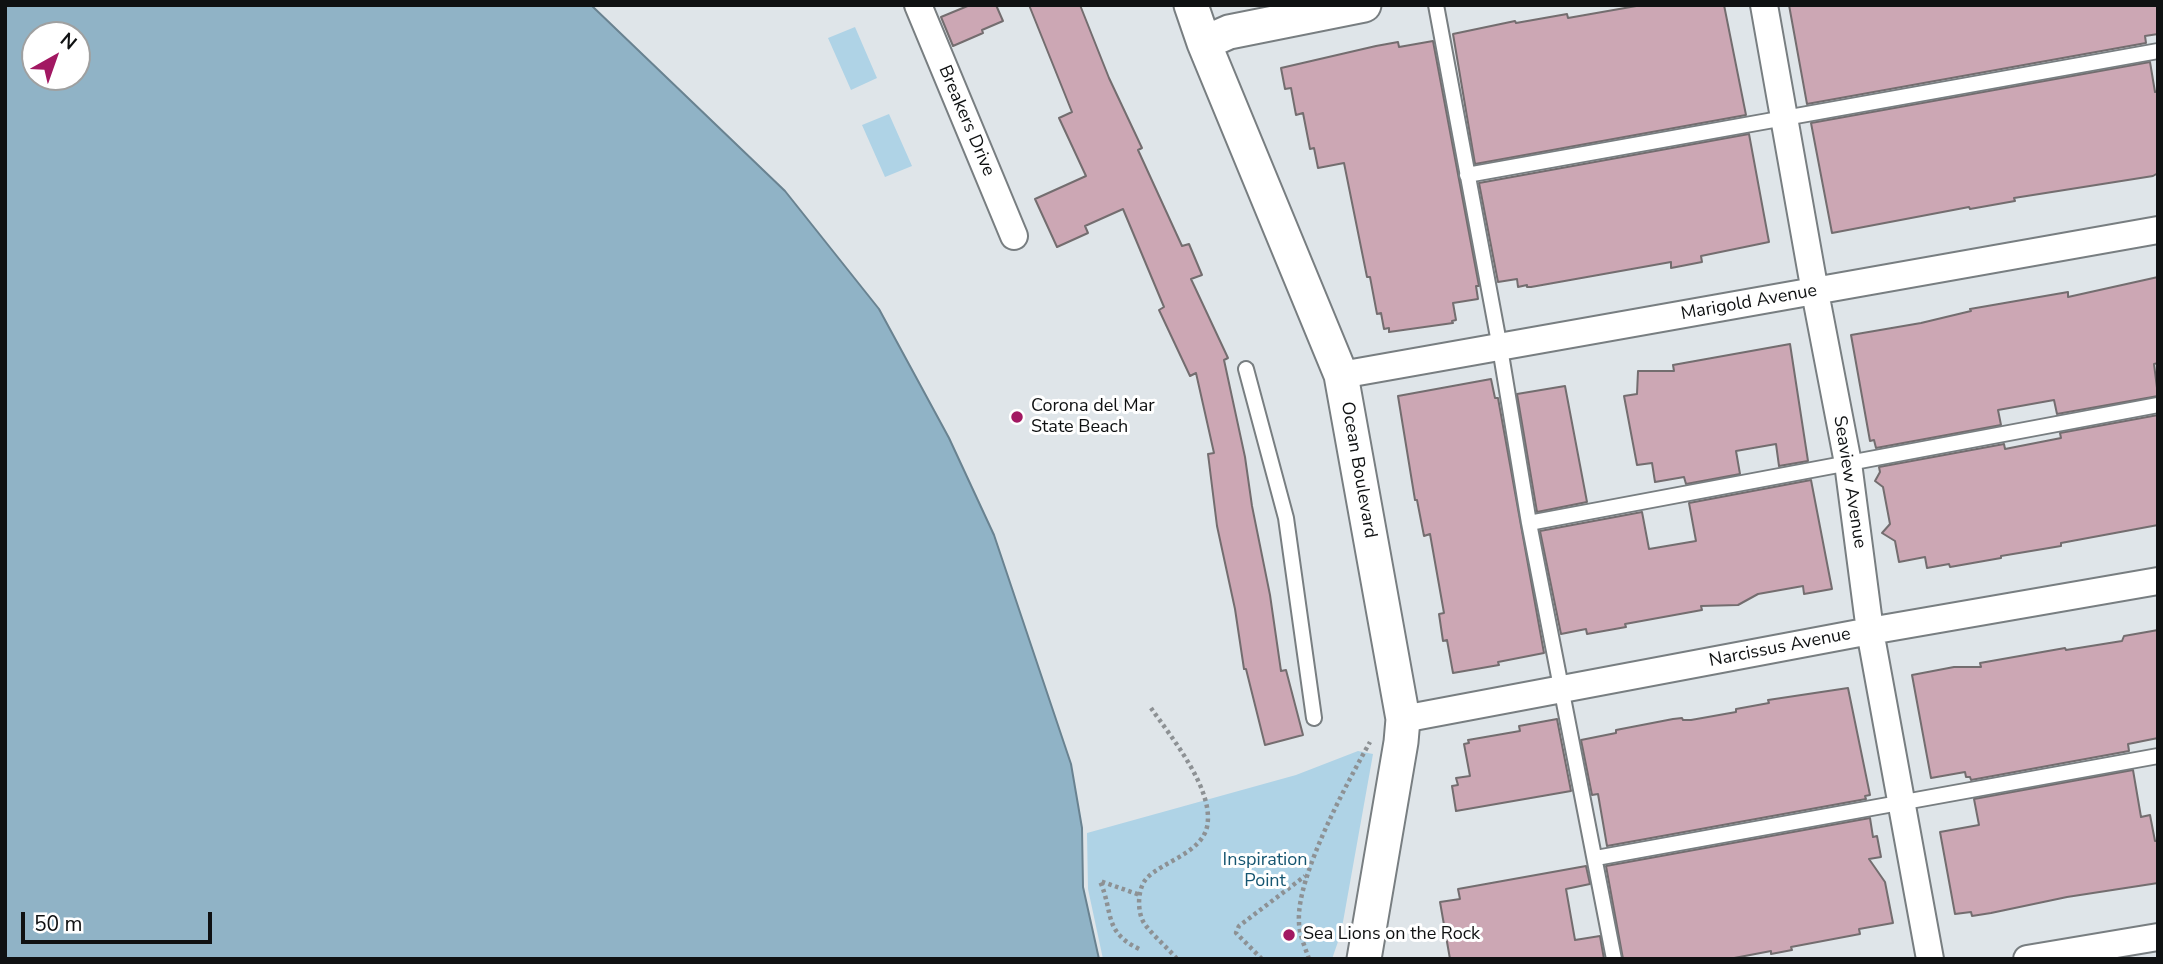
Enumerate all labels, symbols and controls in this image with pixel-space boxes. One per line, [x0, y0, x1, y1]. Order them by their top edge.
north arrow [21, 21, 91, 91]
text: N [54, 27, 82, 56]
street label: Breakers Drive [933, 62, 999, 180]
street label: Marigold Avenue [1679, 280, 1819, 326]
place label: Corona del Mar State Beach [1031, 396, 1155, 438]
street label: Ocean Boulevard [1335, 400, 1381, 540]
marker: Corona del Mar State Beach [1009, 409, 1025, 425]
street label: Seaview Avenue [1828, 414, 1870, 550]
street label: Narcissus Avenue [1707, 624, 1853, 672]
park label: Inspiration Point [1223, 850, 1307, 892]
scale bar [24, 898, 215, 942]
text: 50 m [34, 910, 83, 938]
place label: Sea Lions on the Rock [1303, 924, 1480, 946]
marker: Sea Lions on the Rock [1281, 927, 1297, 943]

